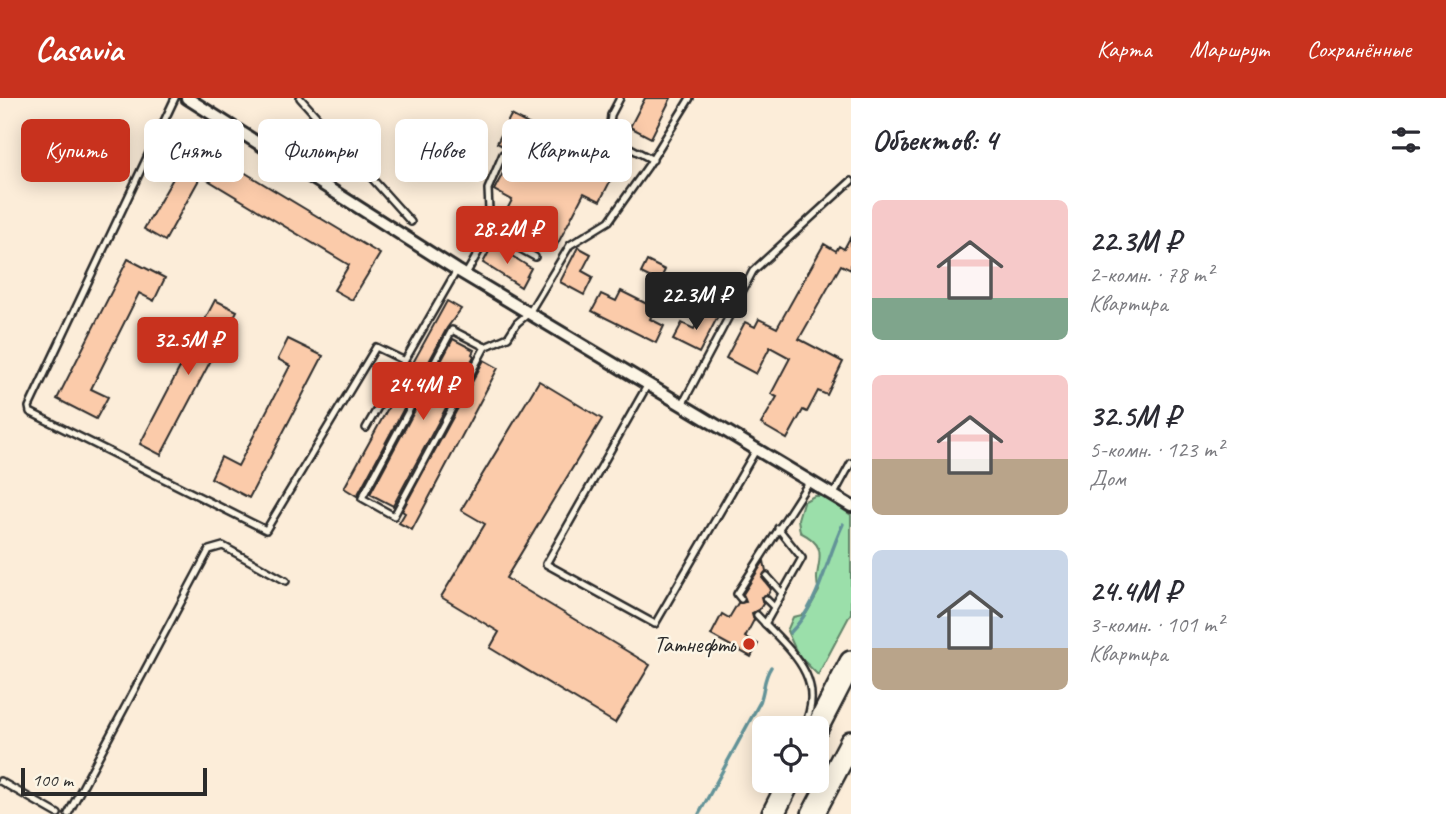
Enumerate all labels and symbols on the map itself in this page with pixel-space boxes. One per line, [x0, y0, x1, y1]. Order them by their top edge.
pin: 28.2M ₽ [442, 206, 572, 266]
pin: 22.3M ₽ [631, 272, 761, 332]
pin: 32.5M ₽ [123, 317, 253, 377]
pin: 24.4M ₽ [358, 362, 488, 422]
place label: Татнефть [653, 629, 737, 659]
marker: Татнефть [741, 636, 757, 652]
scale bar [21, 765, 206, 797]

